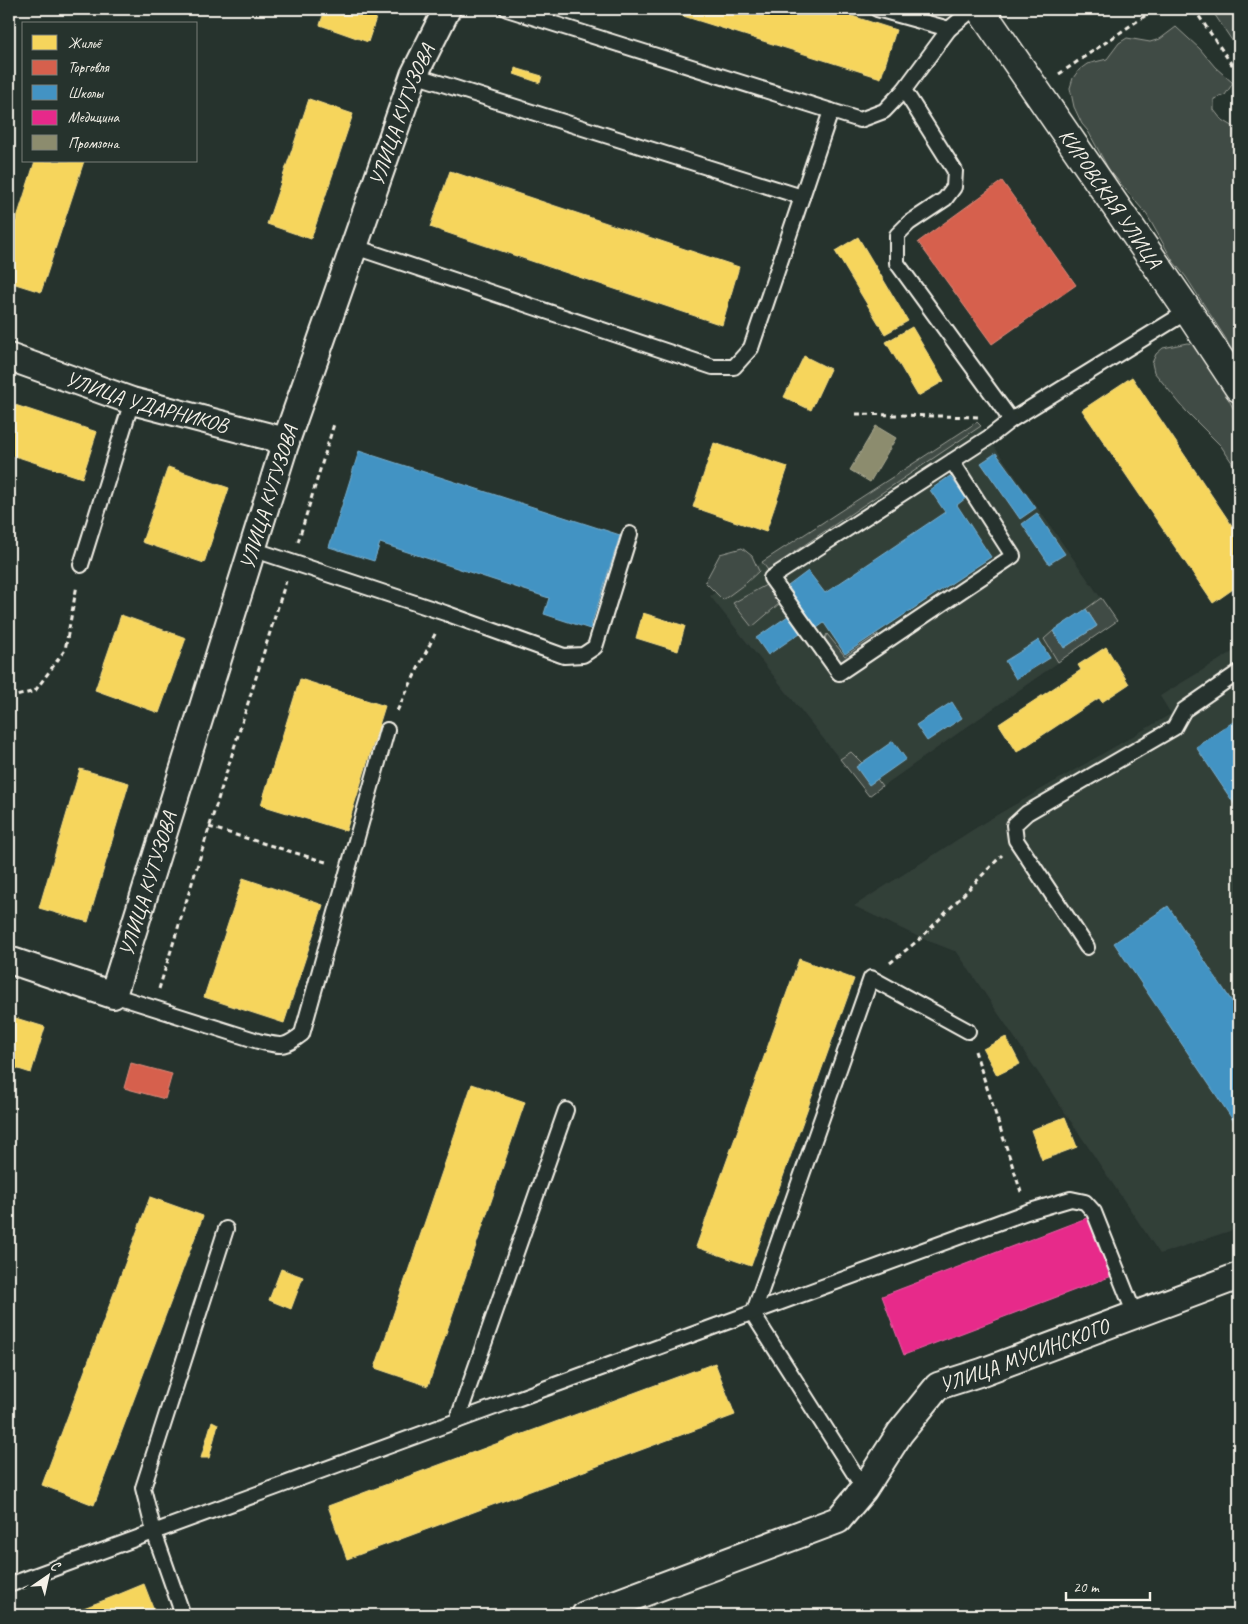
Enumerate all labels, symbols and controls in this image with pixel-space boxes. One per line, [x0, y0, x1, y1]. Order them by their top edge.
legend [22, 22, 198, 162]
text: Жильё [68, 34, 103, 53]
street label: УЛИЦА КУТУЗОВА [363, 38, 441, 189]
text: Торговля [68, 58, 111, 77]
text: Школы [68, 84, 104, 103]
text: Медицина [68, 108, 121, 127]
street label: КИРОВСКАЯ УЛИЦА [1053, 124, 1168, 274]
text: Промзона [68, 134, 120, 153]
street label: УЛИЦА УДАРНИКОВ [62, 365, 233, 439]
street label: УЛИЦА КУТУЗОВА [234, 421, 304, 573]
street label: УЛИЦА КУТУЗОВА [113, 807, 183, 959]
street label: УЛИЦА МУСИНСКОГО [936, 1312, 1115, 1398]
north arrow [22, 1552, 72, 1602]
text: С [47, 1557, 64, 1576]
scale bar [1066, 1569, 1149, 1601]
text: 20 m [1073, 1578, 1100, 1597]

